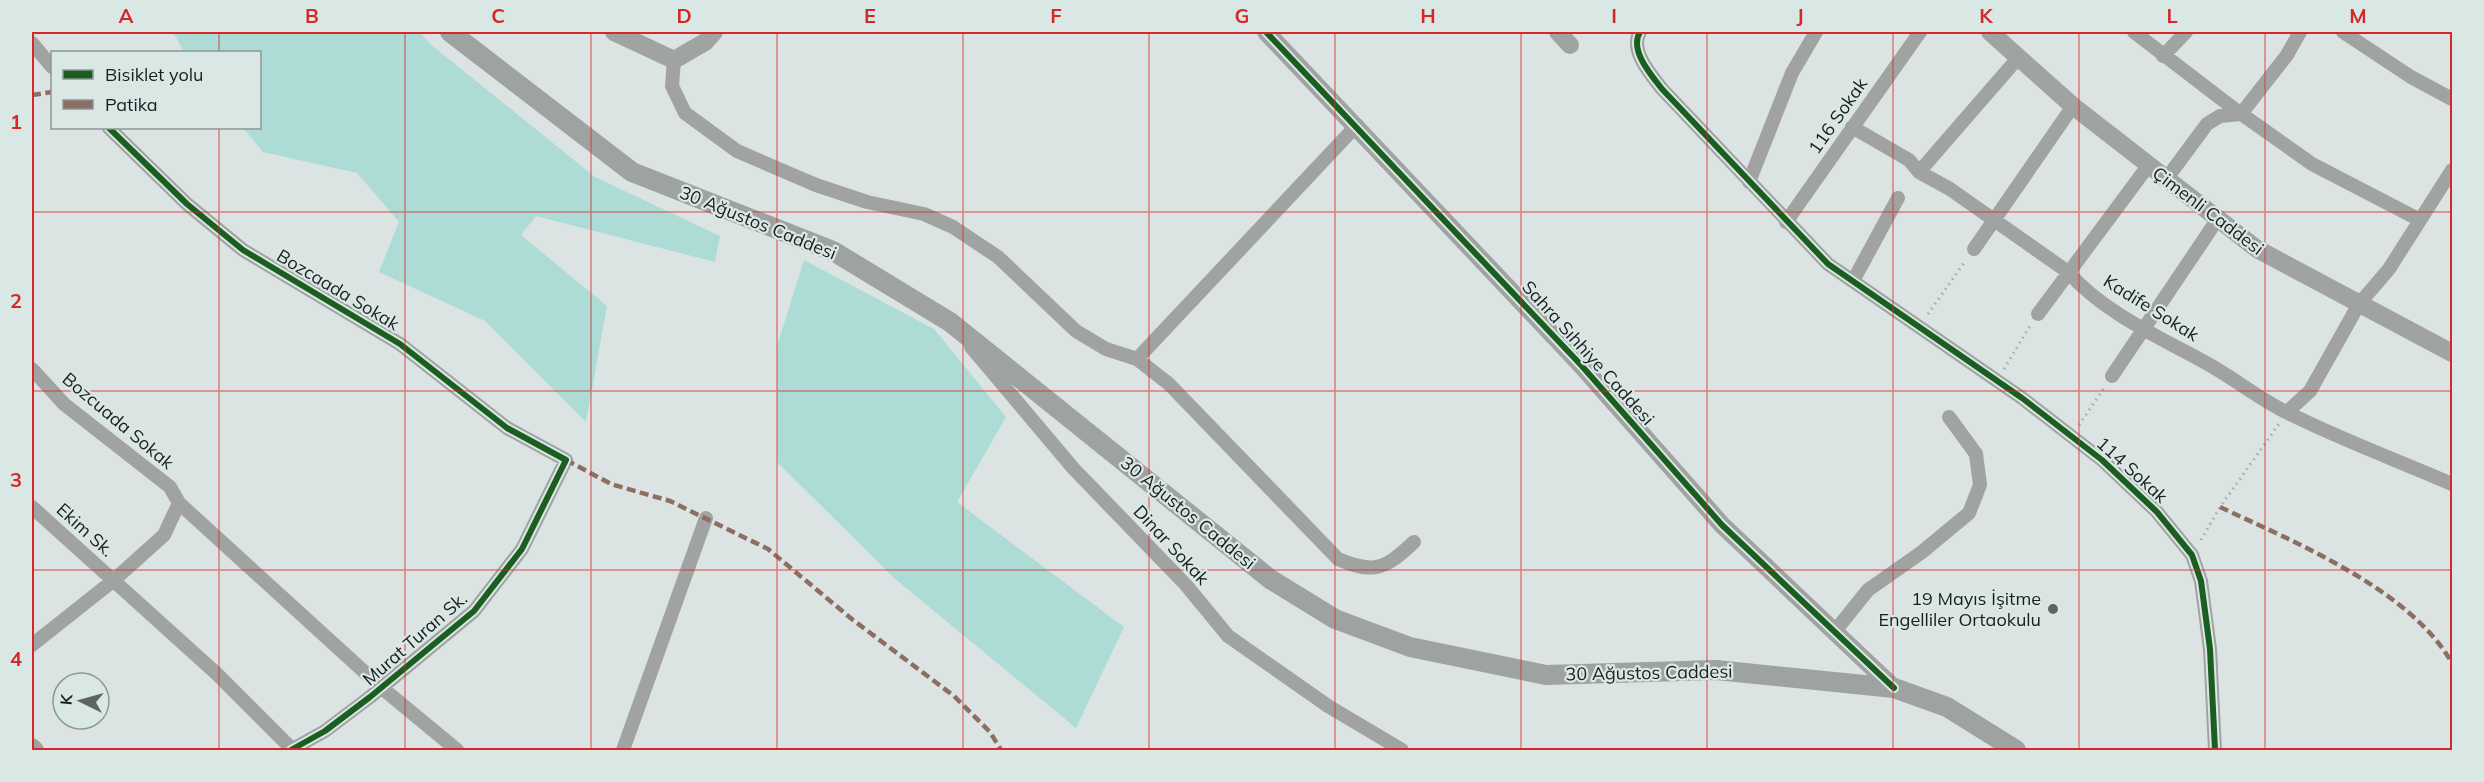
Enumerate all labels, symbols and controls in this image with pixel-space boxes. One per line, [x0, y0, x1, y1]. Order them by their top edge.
text: A [119, 3, 134, 28]
text: B [305, 3, 319, 28]
text: C [491, 3, 505, 28]
text: D [676, 3, 692, 28]
text: E [864, 3, 876, 28]
text: F [1050, 3, 1062, 28]
text: G [1235, 3, 1249, 28]
text: H [1420, 3, 1436, 28]
text: I [1611, 3, 1617, 28]
text: J [1796, 3, 1804, 28]
text: K [1979, 3, 1993, 28]
text: L [2166, 3, 2178, 28]
text: M [2349, 3, 2367, 28]
legend [51, 51, 261, 129]
text: Bisiklet yolu [105, 63, 203, 86]
street label: 116 Sokak [1803, 73, 1873, 158]
text: Patika [105, 93, 158, 116]
text: 1 [10, 109, 22, 134]
street label: Çimenli Caddesi [2148, 161, 2269, 260]
street label: 30 Ağustos Caddesi [676, 181, 840, 264]
street label: Bozcaada Sokak [273, 244, 404, 336]
street label: Kadife Sokak [2099, 269, 2204, 346]
street label: Sahra Sıhhiye Caddesi [1517, 276, 1659, 430]
text: 2 [10, 288, 22, 313]
street label: Bozcuada Sokak [58, 367, 179, 474]
street label: 114 Sokak [2092, 432, 2173, 508]
street label: 30 Ağustos Caddesi [1116, 451, 1260, 574]
text: 3 [10, 467, 22, 492]
street label: Ekim Sk. [52, 498, 119, 561]
street label: Dinar Sokak [1128, 500, 1215, 590]
street label: Murat Turan Sk. [358, 587, 472, 690]
place label: 19 Mayıs İşitme Engelliler Ortaokulu [1878, 587, 2041, 631]
marker: 19 Mayıs İşitme Engelliler Ortaokulu [2046, 602, 2060, 616]
text: 4 [10, 646, 22, 671]
street label: 30 Ağustos Caddesi [1565, 660, 1733, 685]
north arrow [51, 671, 111, 731]
text: K [56, 692, 77, 706]

